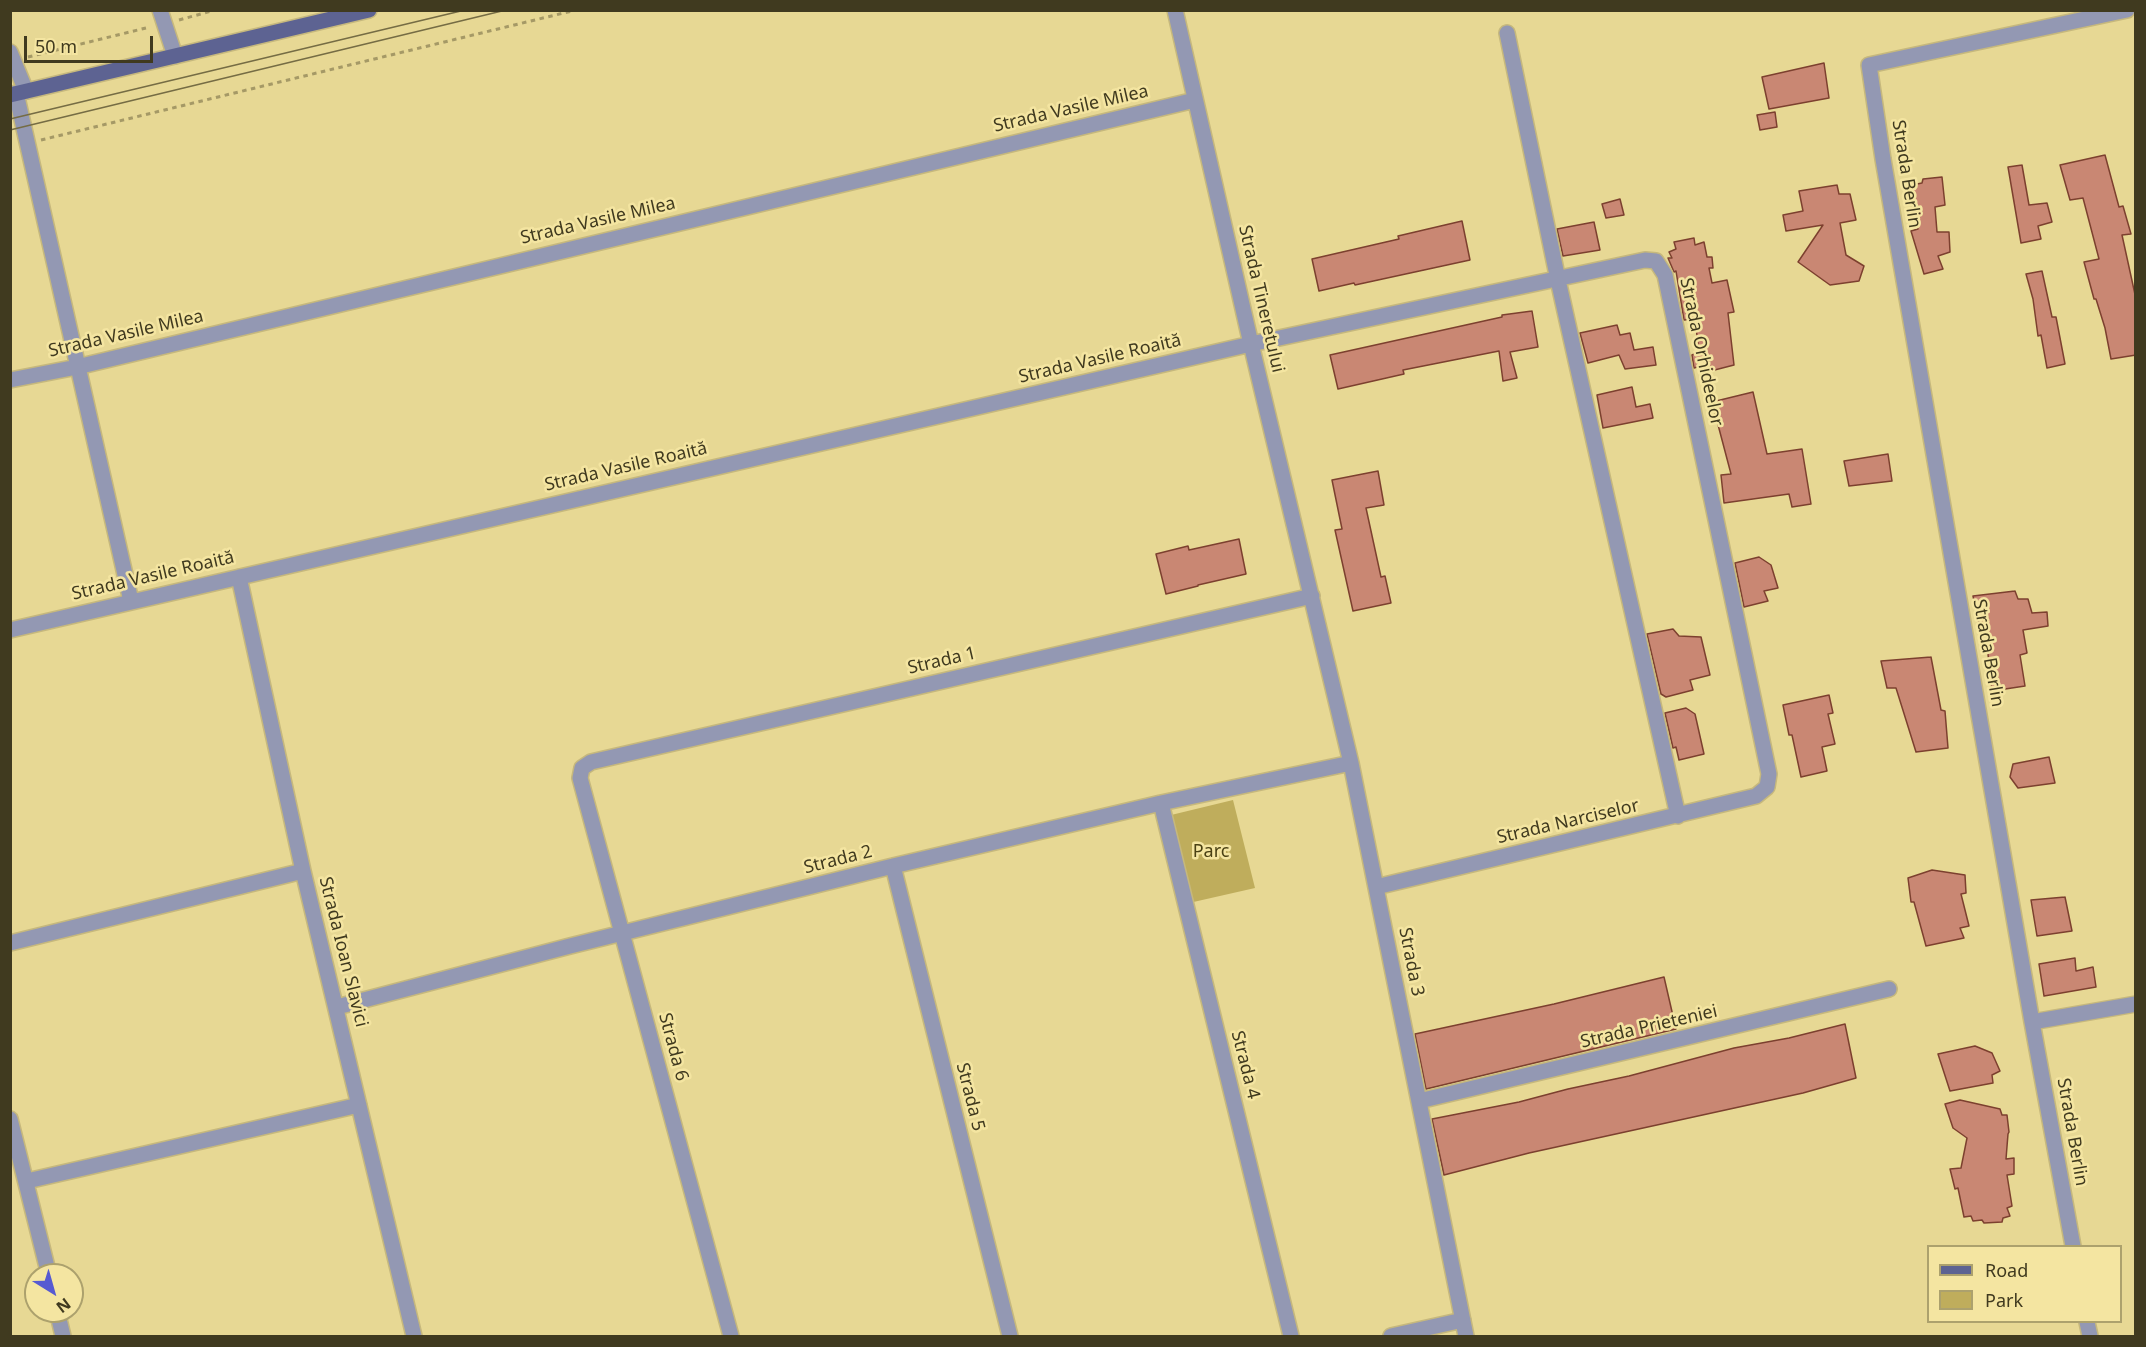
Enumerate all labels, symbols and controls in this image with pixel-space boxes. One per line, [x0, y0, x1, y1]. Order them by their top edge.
scale bar [27, 24, 156, 62]
text: 50 m [35, 34, 77, 58]
street label: Strada Vasile Milea [991, 81, 1151, 137]
street label: Strada Berlin [1887, 118, 1925, 230]
street label: Strada Vasile Milea [518, 193, 678, 249]
street label: Strada Tineretului [1234, 223, 1288, 375]
street label: Strada Orhideelor [1675, 276, 1727, 428]
street label: Strada Vasile Milea [46, 306, 206, 362]
street label: Strada Vasile Roaită [1017, 330, 1183, 388]
street label: Strada Vasile Roaită [543, 438, 709, 496]
street label: Strada Vasile Roaită [70, 547, 236, 605]
street label: Strada Berlin [1968, 597, 2008, 709]
street label: Strada 1 [906, 643, 978, 679]
street label: Strada Narciselor [1495, 795, 1641, 849]
street label: Strada 2 [802, 841, 874, 879]
park label: Parc [1193, 841, 1229, 863]
street label: Strada Ioan Slavici [314, 875, 372, 1029]
street label: Strada 3 [1394, 926, 1428, 998]
street label: Strada Prieteniei [1578, 1001, 1720, 1053]
street label: Strada 6 [654, 1011, 692, 1083]
street label: Strada 4 [1226, 1029, 1264, 1101]
street label: Strada 5 [951, 1061, 989, 1133]
street label: Strada Berlin [2052, 1076, 2092, 1188]
legend [1927, 1245, 2122, 1323]
text: Road [1985, 1258, 2028, 1282]
north arrow [24, 1263, 84, 1323]
text: Park [1985, 1288, 2023, 1312]
text: N [52, 1293, 75, 1318]

